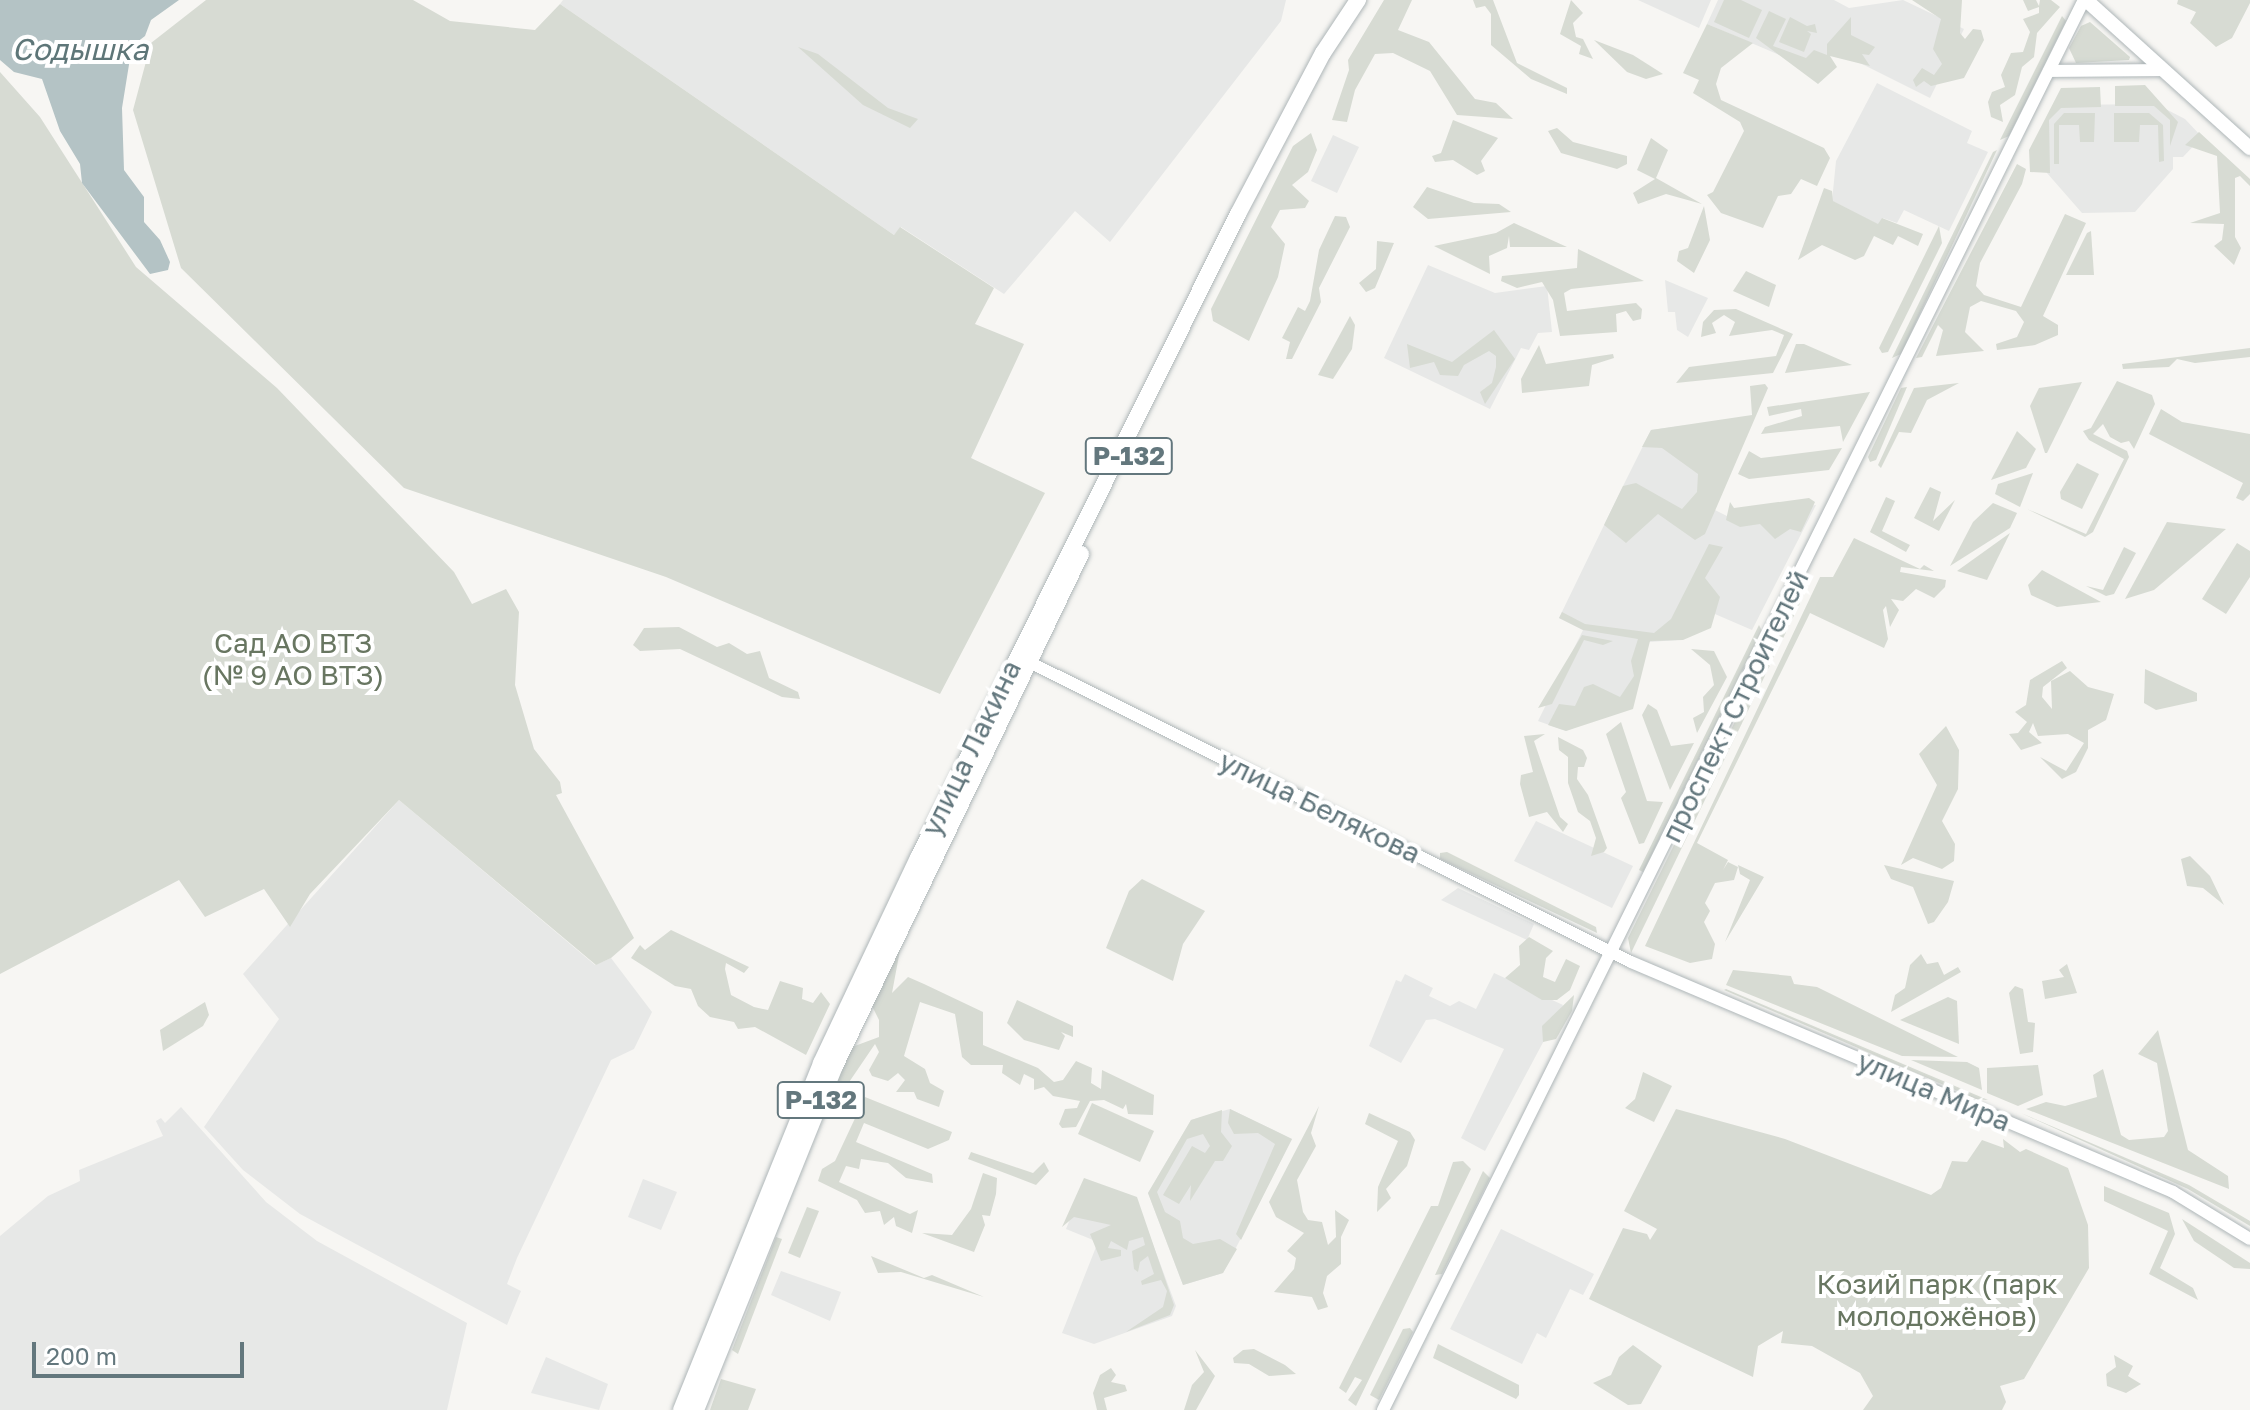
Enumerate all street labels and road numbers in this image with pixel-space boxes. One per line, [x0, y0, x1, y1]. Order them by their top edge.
road number: Р-132 [1083, 434, 1175, 478]
street label: проспект Строителей [1654, 564, 1816, 848]
street label: улица Лакина [914, 655, 1028, 841]
street label: улица Белякова [1214, 744, 1426, 870]
street label: улица Мира [1852, 1044, 2016, 1138]
road number: Р-132 [775, 1078, 867, 1122]

